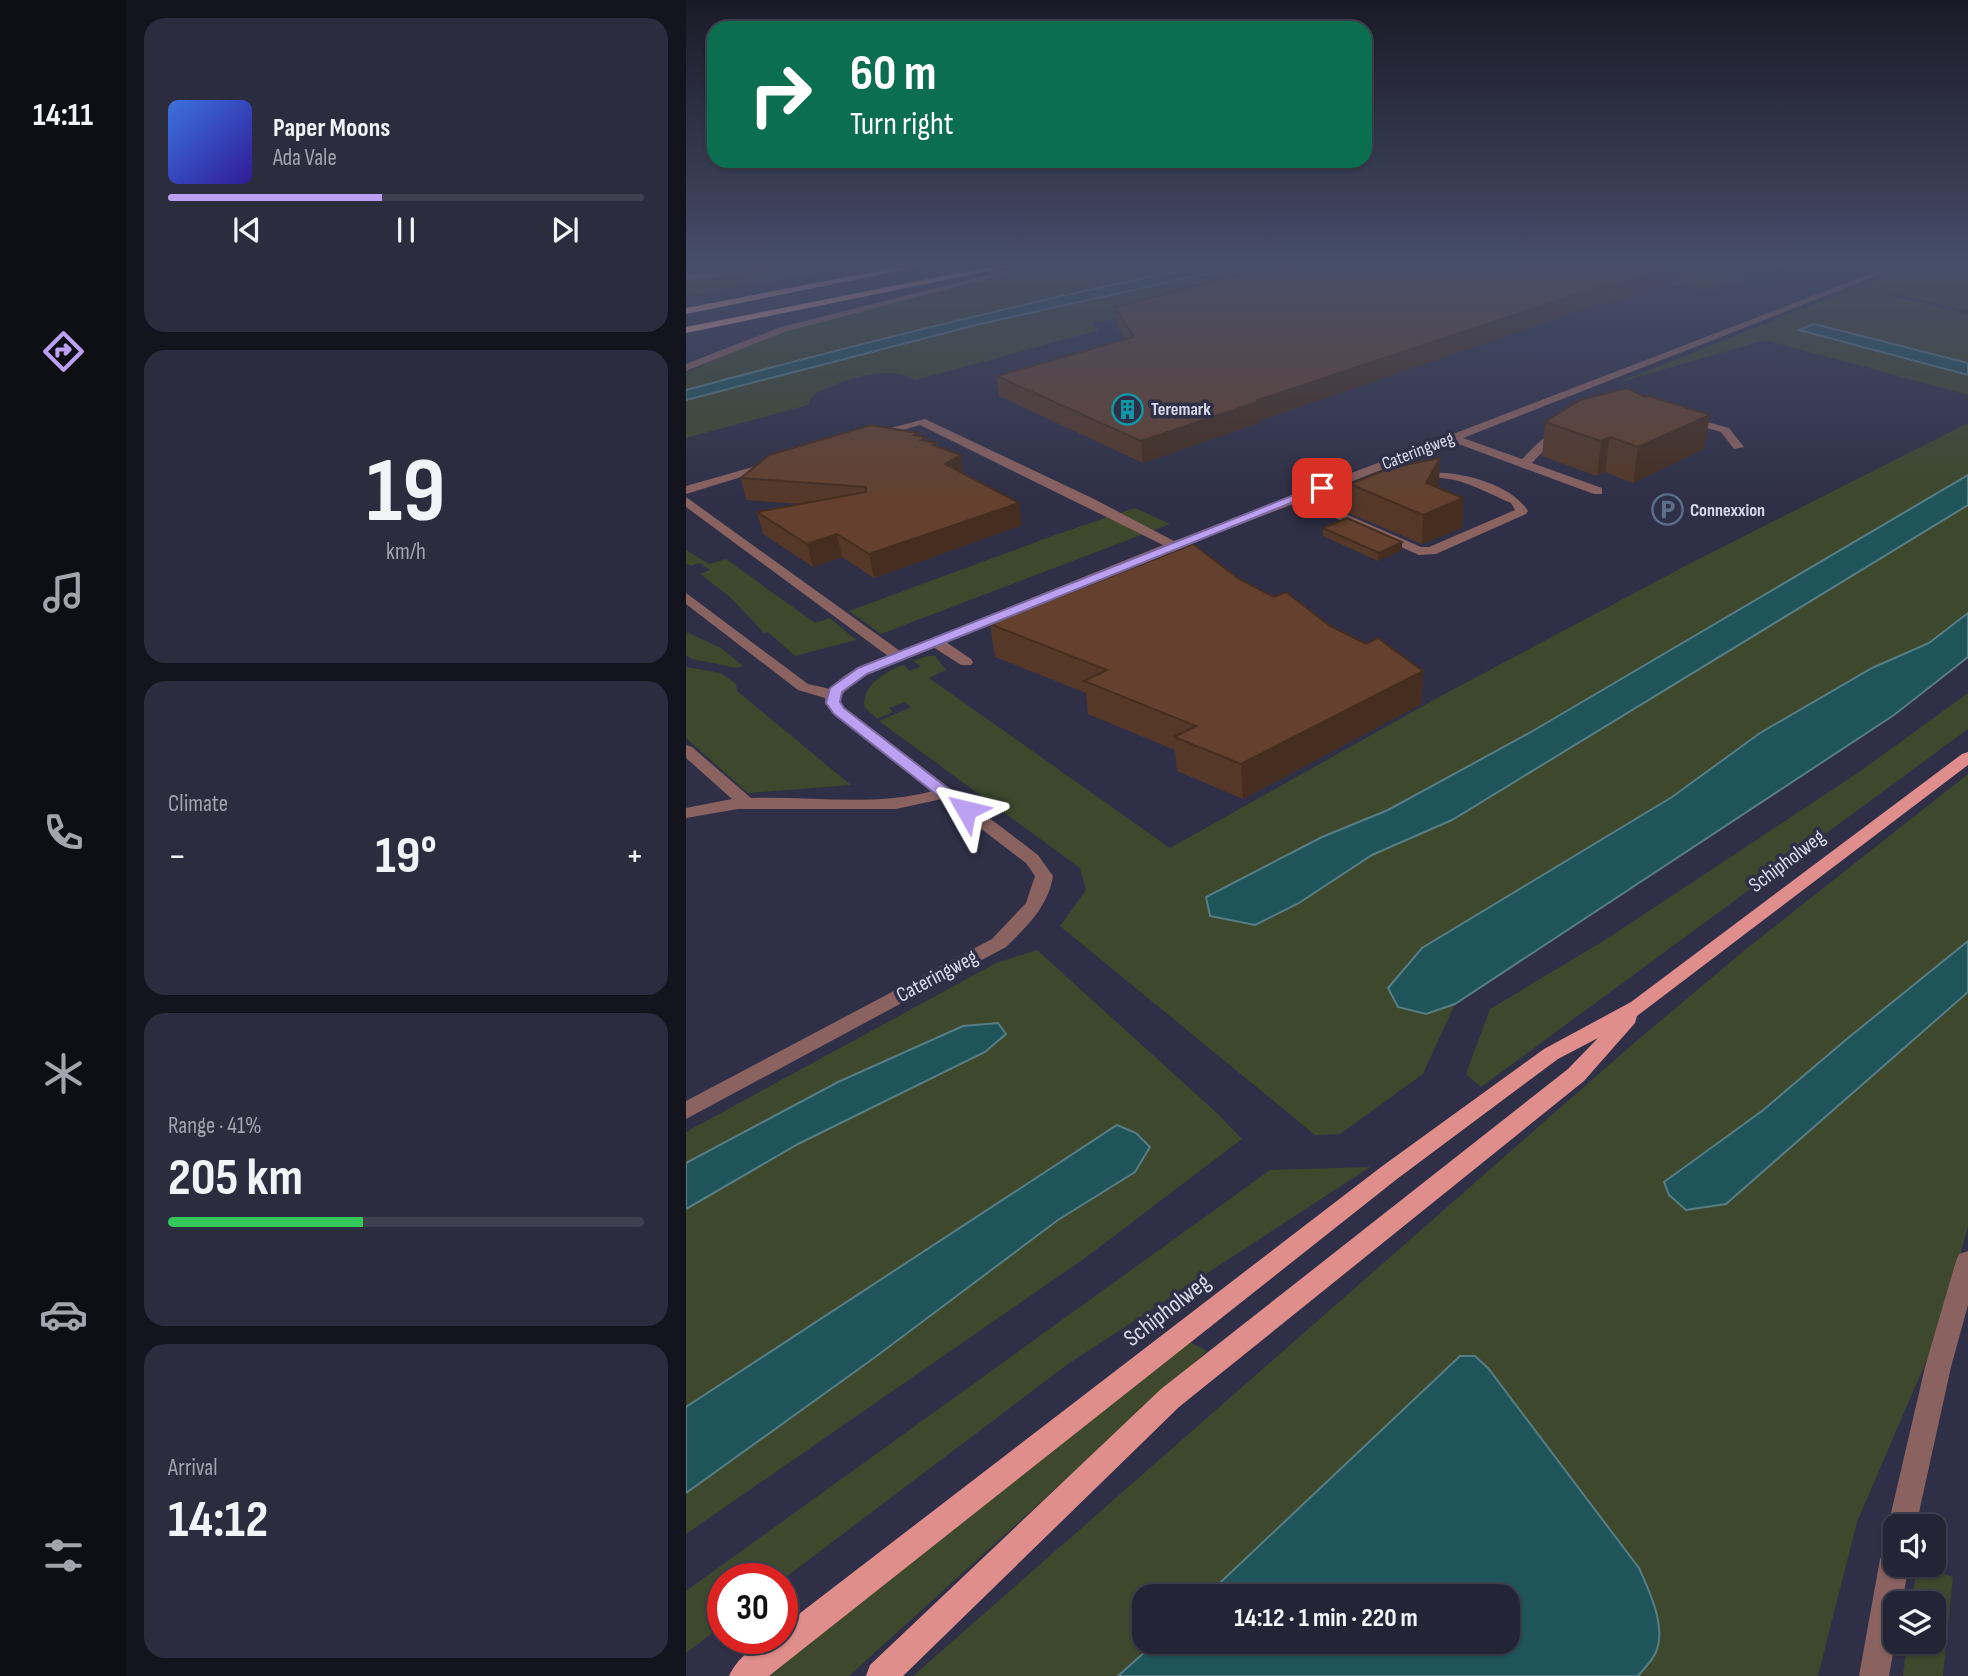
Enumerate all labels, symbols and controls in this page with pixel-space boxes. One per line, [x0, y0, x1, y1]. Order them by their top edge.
text: 60 m [850, 45, 937, 104]
icon: right [735, 49, 826, 140]
text: 14:11 [33, 96, 93, 135]
text: Turn right [850, 105, 954, 144]
text: Paper Moons [273, 113, 390, 144]
text: Ada Vale [273, 144, 337, 172]
icon: previous [228, 211, 266, 249]
icon: pause [387, 211, 425, 249]
icon: next [546, 211, 584, 249]
icon: directions [39, 327, 88, 376]
building icon: Teremark [1111, 392, 1145, 426]
place label: Teremark [1151, 399, 1211, 420]
street label: Cateringweg [1379, 428, 1457, 474]
text: 19 [367, 438, 445, 547]
pin [1292, 458, 1352, 518]
icon: arrive [1303, 469, 1341, 507]
parking icon: Connexxion [1650, 493, 1684, 527]
place label: Connexxion [1690, 500, 1765, 521]
text: km/h [386, 538, 426, 566]
icon: music [39, 568, 88, 617]
position arrow [929, 773, 1003, 847]
text: Climate [168, 790, 228, 818]
icon: phone [39, 808, 88, 857]
street label: Schipholweg [1744, 824, 1830, 898]
text: 19° [375, 825, 437, 888]
text: − [168, 834, 187, 879]
text: + [625, 834, 644, 879]
street label: Cateringweg [892, 944, 982, 1008]
icon: climate [39, 1049, 88, 1098]
text: Range · 41% [168, 1112, 262, 1140]
text: 205 km [168, 1147, 303, 1210]
street label: Schipholweg [1118, 1267, 1216, 1353]
icon: car [39, 1290, 88, 1339]
text: Arrival [168, 1454, 217, 1482]
text: 14:12 [168, 1489, 268, 1552]
map controls [1883, 1514, 1946, 1654]
button: sound [1883, 1514, 1946, 1577]
icon: filters [39, 1531, 88, 1580]
speed limit sign: 30 [707, 1563, 798, 1654]
button: layers [1883, 1591, 1946, 1654]
text: 14:12 · 1 min · 220 m [1234, 1603, 1418, 1634]

